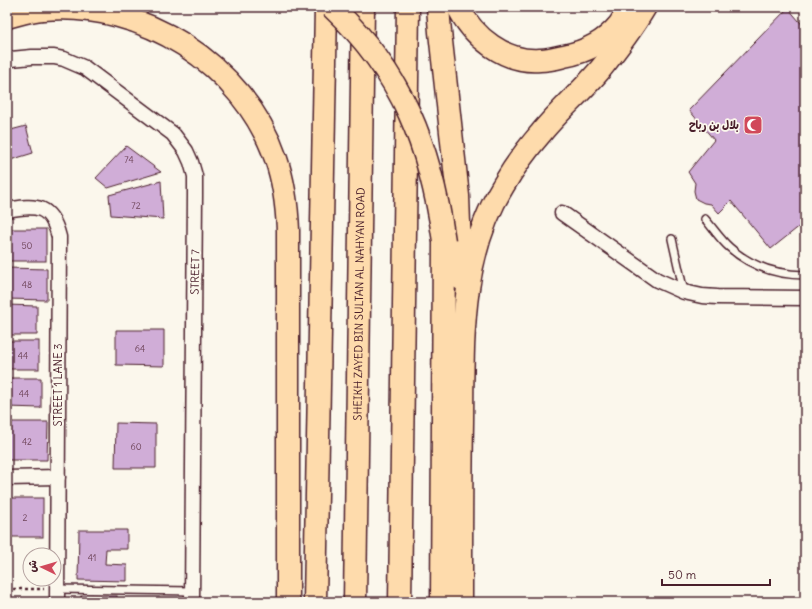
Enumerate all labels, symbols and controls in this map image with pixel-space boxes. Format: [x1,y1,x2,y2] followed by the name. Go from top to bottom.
[742,114,764,136] mosque icon: بلال بن رباح
[689,118,739,132] place label: بلال بن رباح
[124,154,134,165] house number: 74
[350,187,368,421] street label: SHEIKH ZAYED BIN SULTAN AL NAHYAN ROAD
[131,200,141,211] house number: 72
[21,240,33,251] house number: 50
[188,249,202,295] street label: STREET 7
[22,279,32,290] house number: 48
[51,343,65,427] street label: STREET 1 LANE 3
[135,343,145,354] house number: 64
[18,350,28,361] house number: 44
[19,388,29,399] house number: 44
[22,436,32,447] house number: 42
[130,441,142,452] house number: 60
[23,512,28,523] house number: 2
[22,547,62,587] north arrow
[88,552,96,563] house number: 41
[25,559,40,573] text: ش
[662,561,770,587] scale bar
[668,567,697,582] text: 50 m

